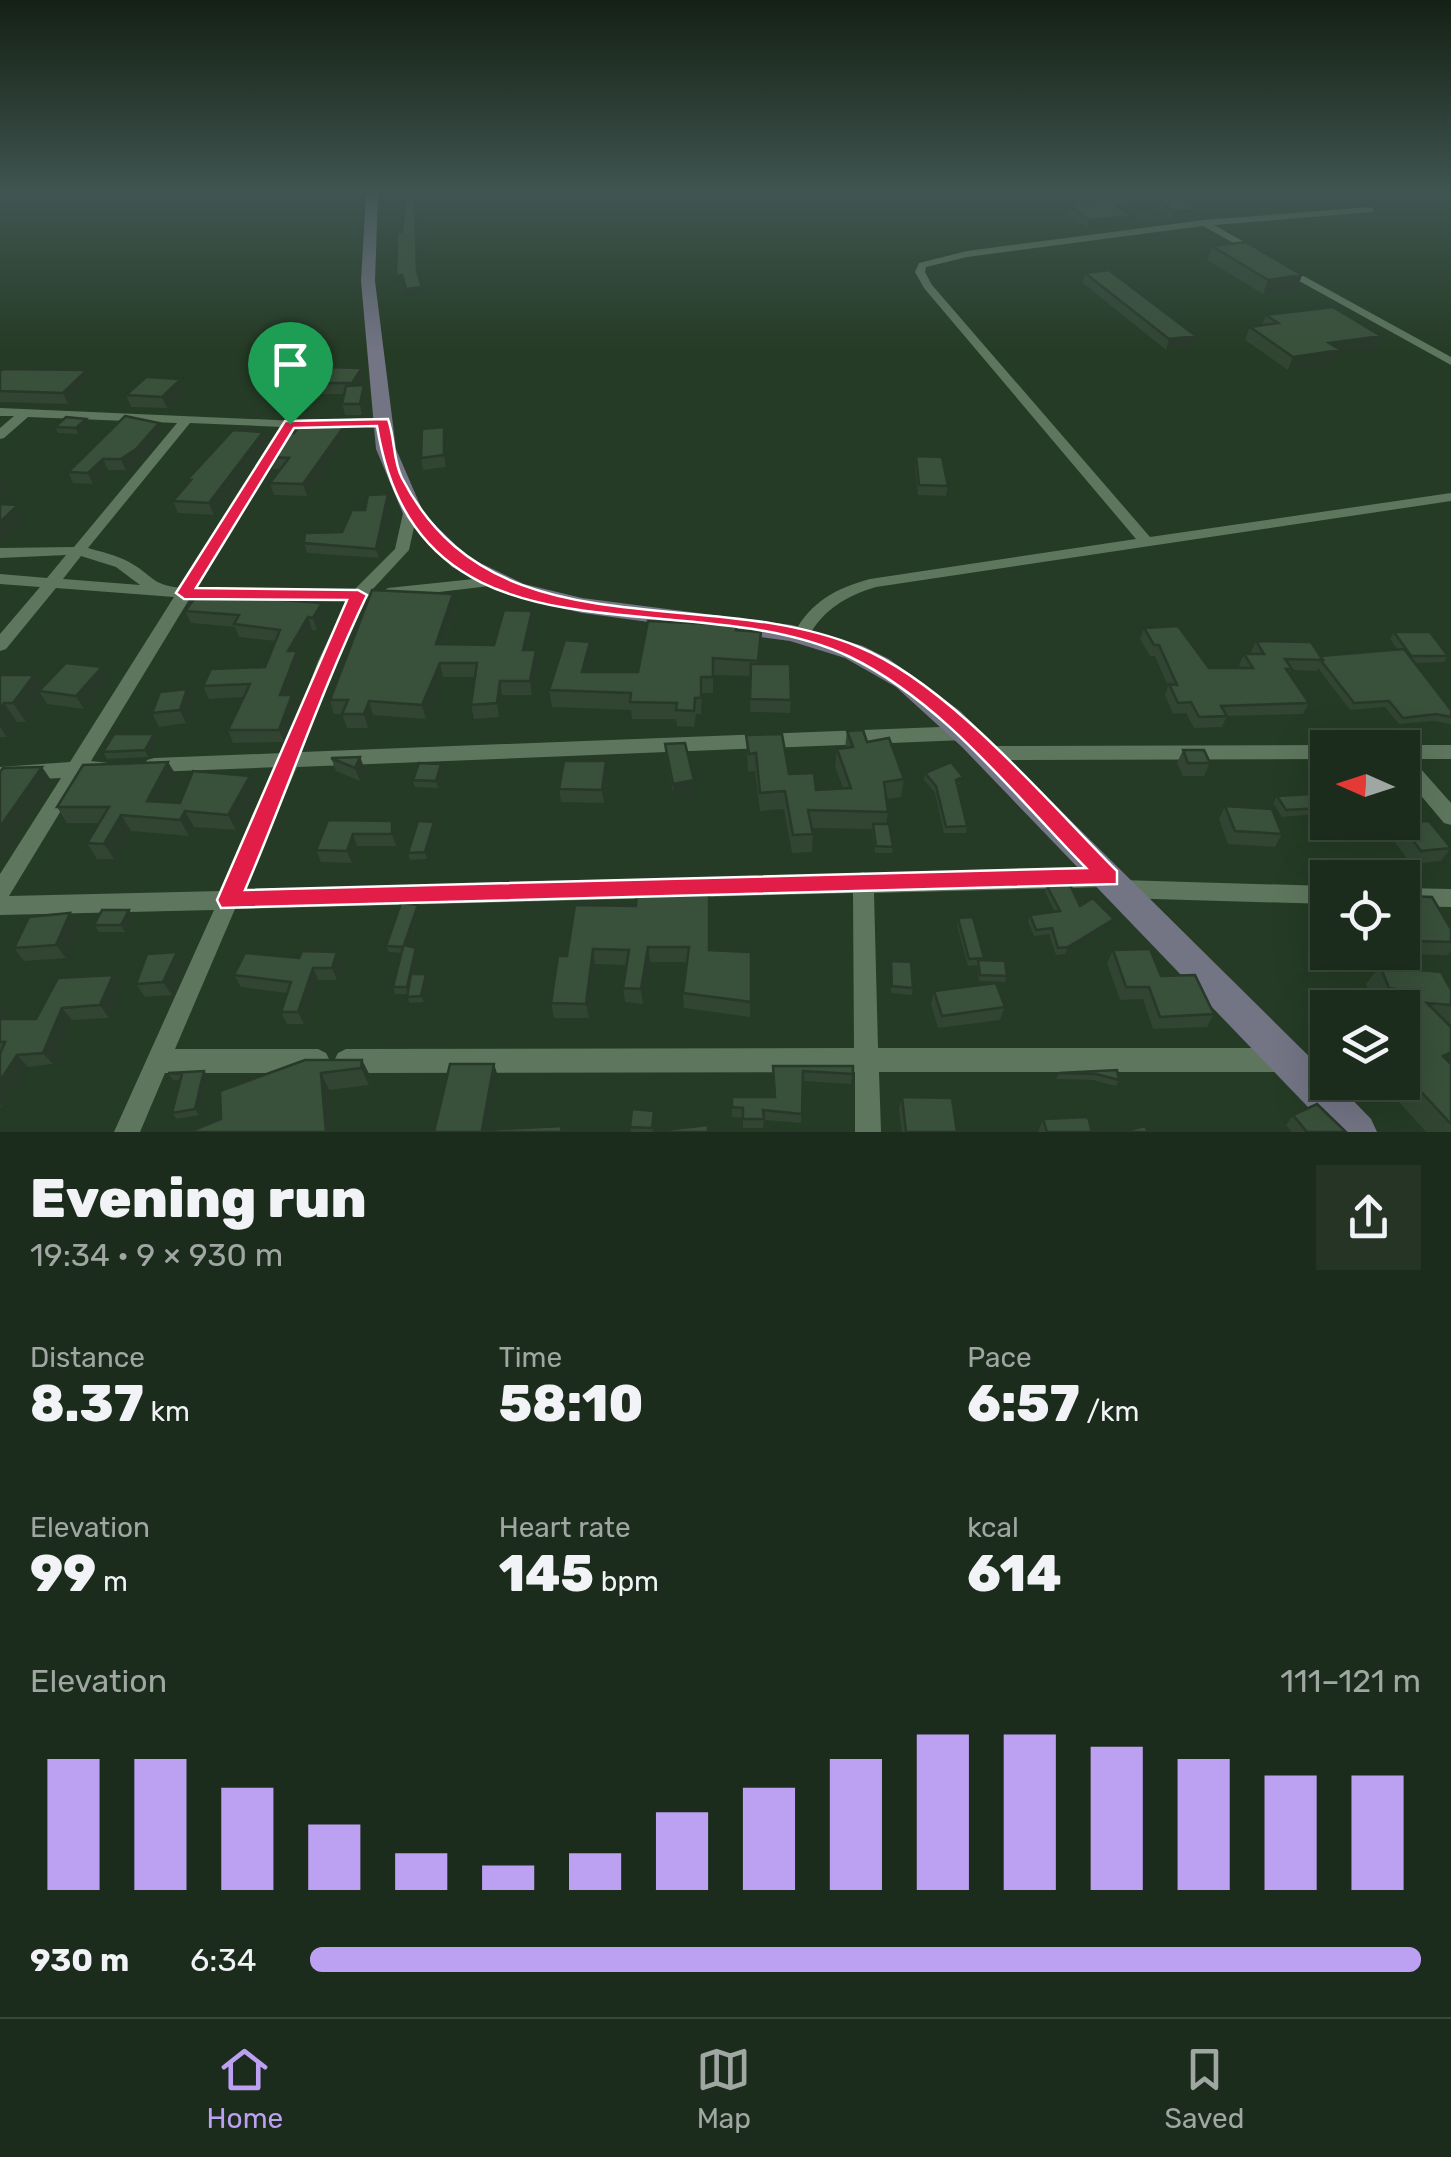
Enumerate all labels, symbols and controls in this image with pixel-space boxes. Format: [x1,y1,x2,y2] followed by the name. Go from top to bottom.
[248,322,333,425] pin
[263,337,318,392] icon: arrive
[1310,730,1420,840] north arrow
[1310,730,1420,1100] map controls
[1310,860,1420,970] button: locate
[1310,990,1420,1100] button: layers
[1316,1165,1421,1270] button: share
[30,1166,367,1231] text: Evening run
[30,1236,283,1274] text: 19:34 · 9 × 930 m
[30,1341,145,1374] text: Distance
[499,1341,562,1374] text: Time
[967,1341,1032,1374] text: Pace
[30,1374,144,1434] text: 8.37
[499,1374,643,1434] text: 58:10
[967,1374,1080,1434] text: 6:57
[144,1395,190,1428] text: km
[1080,1395,1139,1428] text: /km
[30,1511,150,1544] text: Elevation
[499,1511,631,1544] text: Heart rate
[967,1511,1019,1544] text: kcal
[30,1544,96,1604] text: 99
[499,1544,594,1604] text: 145
[967,1544,1062,1604] text: 614
[96,1565,128,1598] text: m
[594,1565,659,1598] text: bpm
[30,1662,167,1700] text: Elevation
[1280,1662,1421,1700] text: 111–121 m
[30,1941,129,1979] text: 930 m
[190,1941,257,1979] text: 6:34
[207,2042,283,2135] tab: Home
[696,2042,751,2135] tab: Map
[1164,2042,1244,2135] tab: Saved

